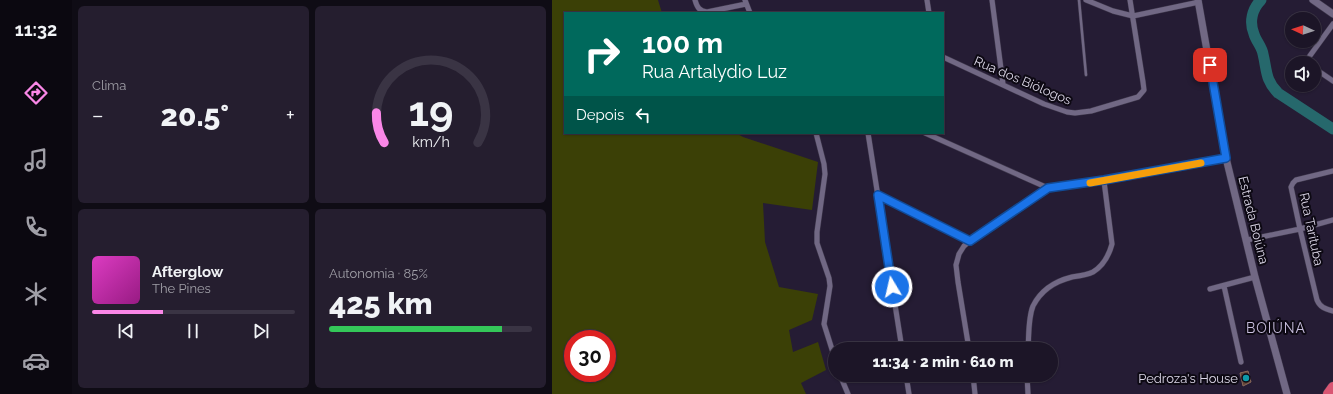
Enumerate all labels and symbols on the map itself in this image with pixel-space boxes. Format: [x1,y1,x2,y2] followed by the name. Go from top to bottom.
[1285,12,1321,48] north arrow
[1193,48,1227,82] pin
[972,53,1074,108] street label: Rua dos Biólogos
[1235,175,1272,266] street label: Estrada Boiúna
[1296,191,1327,267] street label: Rua Tarituba
[871,266,913,308] position arrow
[1246,319,1306,336] district label: BOIÚNA
[564,330,616,382] speed limit sign: 30
[1138,371,1238,386] place label: Pedroza's House
[1241,373,1251,383] marker: Pedroza's House

